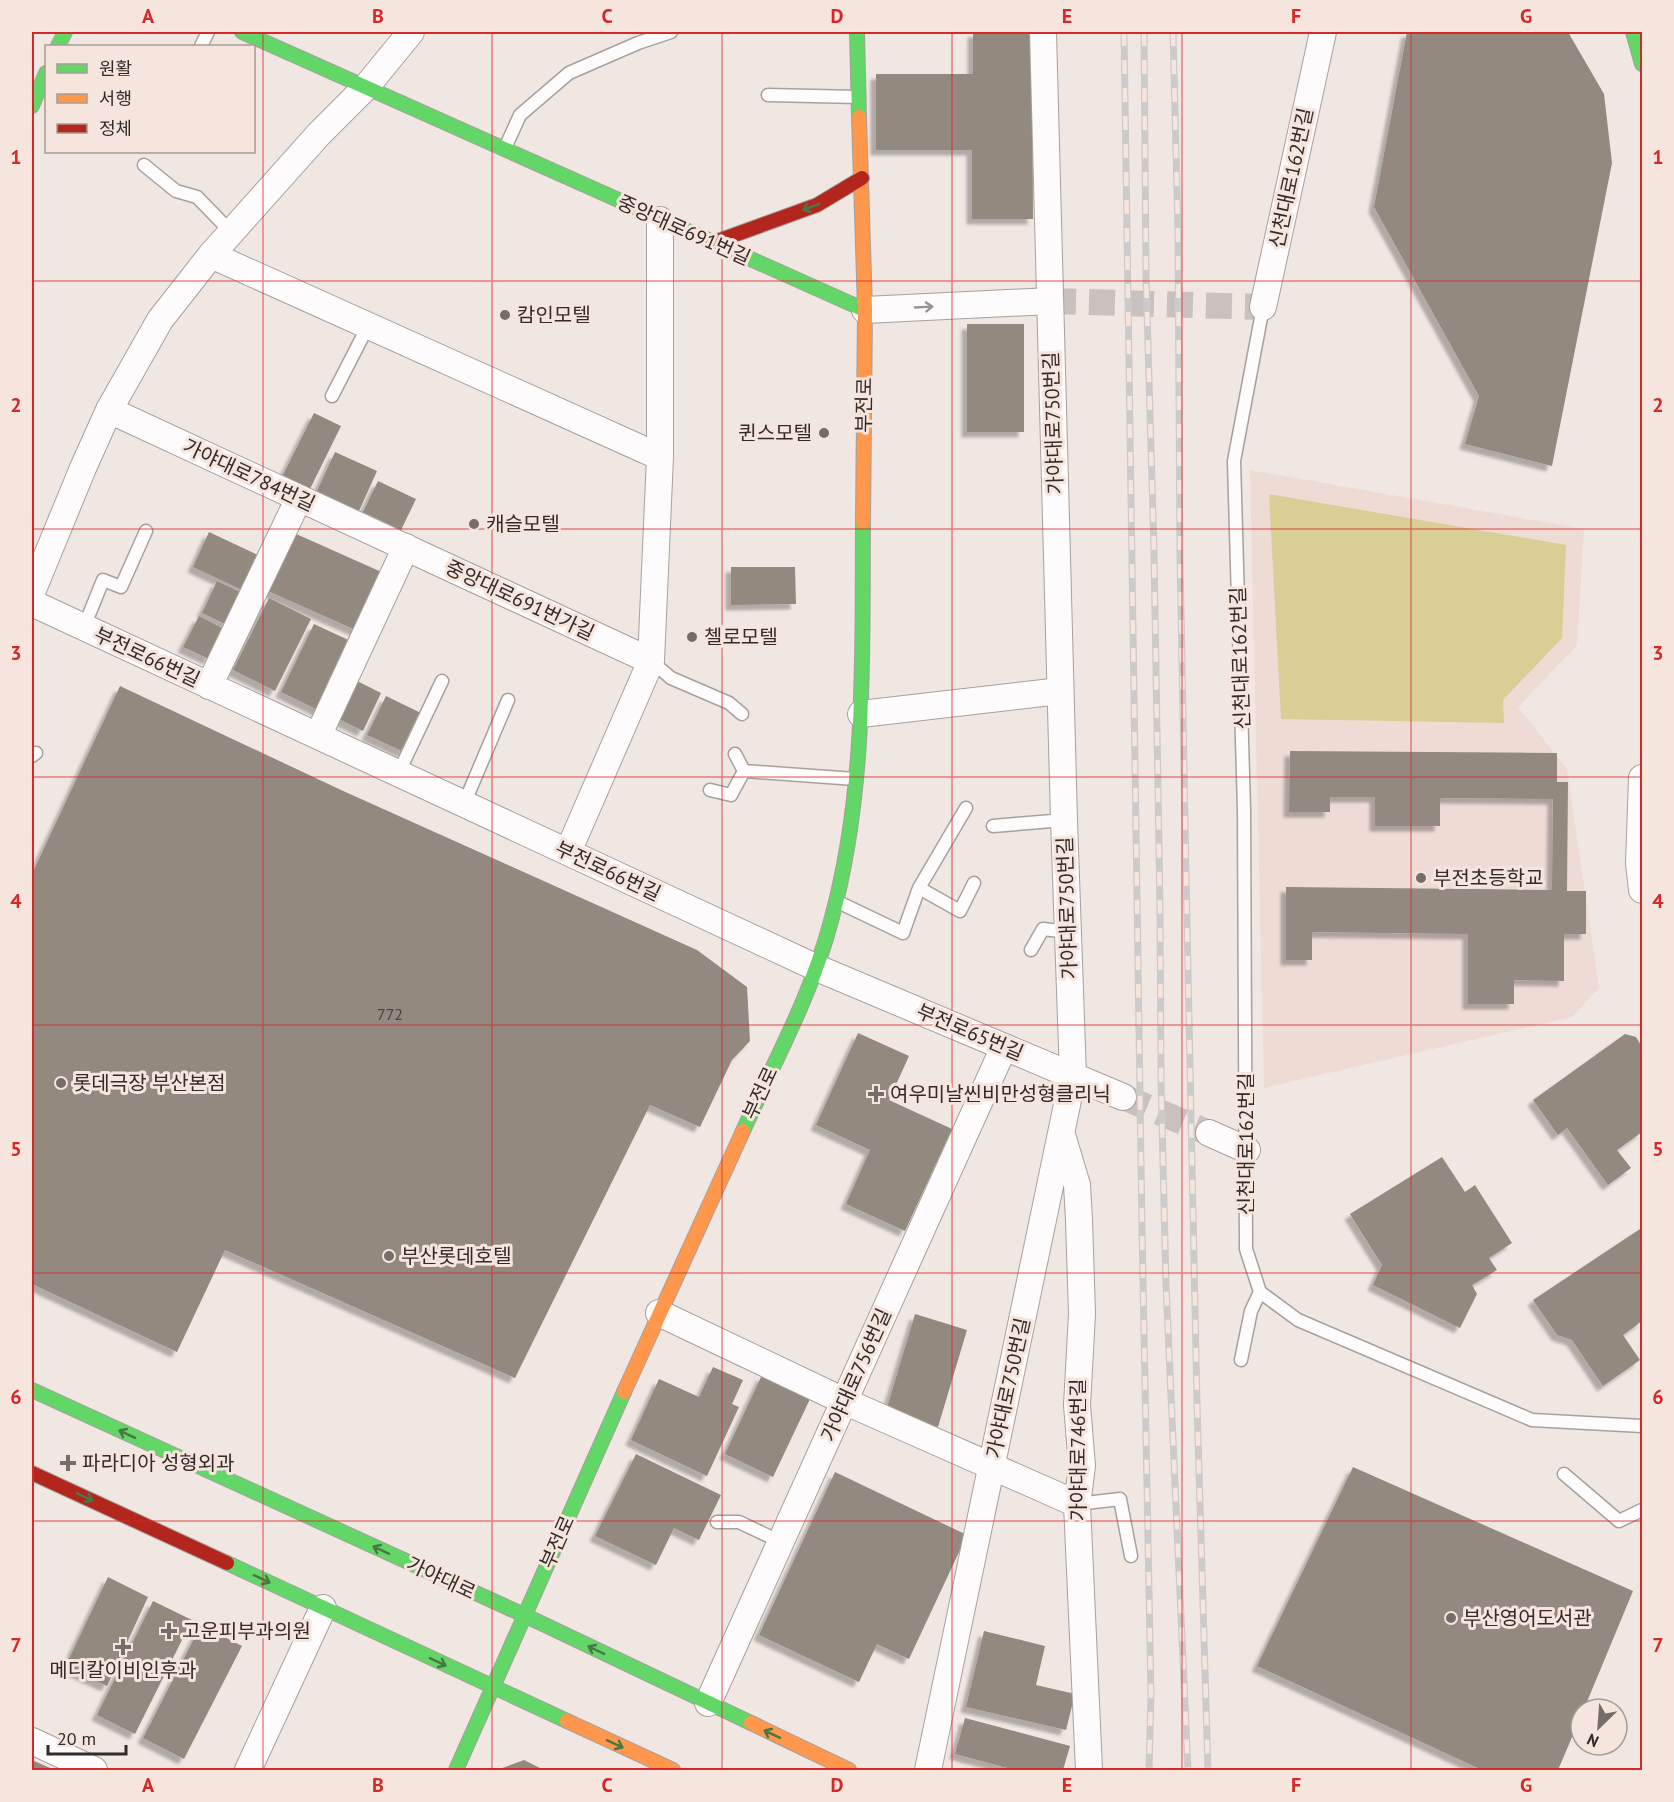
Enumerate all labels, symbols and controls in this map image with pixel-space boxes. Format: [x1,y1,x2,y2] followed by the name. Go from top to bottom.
[142,3,155,29] text: A
[372,3,384,29] text: B
[601,3,613,29] text: C
[831,3,844,29] text: D
[1062,3,1072,29] text: E
[1291,3,1301,29] text: F
[1520,3,1532,29] text: G
[45,45,255,153] legend
[99,57,132,80] text: 원활
[99,87,132,110] text: 서행
[1263,105,1319,251] street label: 신천대로162번길
[99,117,132,140] text: 정체
[10,144,22,170] text: 1
[1652,144,1664,170] text: 1
[613,189,755,271] street label: 중앙대로691번길
[802,202,821,213] one-way arrow
[913,301,933,312] one-way arrow
[517,302,591,328] place label: 캄인모텔
[498,308,512,322] marker: 캄인모텔
[1038,351,1068,495] street label: 가야대로750번길
[851,377,877,433] street label: 부전로
[10,392,22,418] text: 2
[1652,392,1664,418] text: 2
[738,420,812,446] place label: 퀸스모텔
[817,426,831,440] marker: 퀸스모텔
[179,433,319,517] street label: 가야대로784번길
[486,511,560,537] place label: 캐슬모텔
[467,517,481,531] marker: 캐슬모텔
[441,554,599,646] street label: 중앙대로691번가길
[1225,586,1255,730] street label: 신천대로162번길
[90,621,204,693] street label: 부전로66번길
[704,624,778,650] place label: 첼로모텔
[685,630,699,644] marker: 첼로모텔
[10,640,22,666] text: 3
[1652,640,1664,666] text: 3
[551,835,665,907] street label: 부전로66번길
[1052,836,1082,980] street label: 가야대로750번길
[1433,865,1543,891] place label: 부전초등학교
[1414,871,1428,885] marker: 부전초등학교
[10,888,22,914] text: 4
[1652,888,1664,914] text: 4
[913,998,1027,1066] street label: 부전로65번길
[377,1004,403,1024] house number: 772
[737,1062,783,1124] street label: 부전로
[73,1070,226,1096] place label: 롯데극장 부산본점
[1233,1072,1259,1216] street label: 신천대로162번길
[54,1076,68,1090] marker: 롯데극장 부산본점
[890,1081,1111,1107] place label: 여우미날씬비만성형클리닉
[867,1085,885,1103] marker: 여우미날씬비만성형클리닉
[10,1136,22,1162] text: 5
[1652,1136,1664,1162] text: 5
[401,1243,511,1269] place label: 부산롯데호텔
[382,1249,396,1263] marker: 부산롯데호텔
[815,1304,897,1446] street label: 가야대로756번길
[980,1315,1036,1461] street label: 가야대로750번길
[1065,1378,1091,1522] street label: 가야대로746번길
[10,1384,22,1410] text: 6
[1652,1384,1664,1410] text: 6
[119,1428,137,1440] one-way arrow
[82,1450,235,1476] place label: 파라디아 성형외과
[59,1454,77,1472] marker: 파라디아 성형외과
[75,1492,93,1504] one-way arrow
[534,1511,580,1573] street label: 부전로
[372,1544,390,1555] one-way arrow
[402,1551,480,1605] street label: 가야대로
[252,1573,270,1585] one-way arrow
[1463,1605,1592,1631] place label: 부산영어도서관
[1444,1611,1458,1625] marker: 부산영어도서관
[182,1618,311,1644] place label: 고운피부과의원
[160,1622,178,1640] marker: 고운피부과의원
[10,1632,22,1658] text: 7
[1652,1632,1664,1658] text: 7
[114,1638,132,1656] marker: 메디칼이비인후과
[587,1643,605,1655] one-way arrow
[429,1656,447,1668] one-way arrow
[49,1657,197,1683] place label: 메디칼이비인후과
[1569,1697,1629,1757] north arrow
[48,1718,126,1756] scale bar
[57,1727,96,1750] text: 20 m
[763,1727,781,1739] one-way arrow
[1584,1729,1602,1752] text: N
[606,1739,624,1750] one-way arrow
[142,1772,155,1798] text: A
[372,1772,384,1798] text: B
[601,1772,613,1798] text: C
[831,1772,844,1798] text: D
[1062,1772,1072,1798] text: E
[1291,1772,1301,1798] text: F
[1520,1772,1532,1798] text: G

